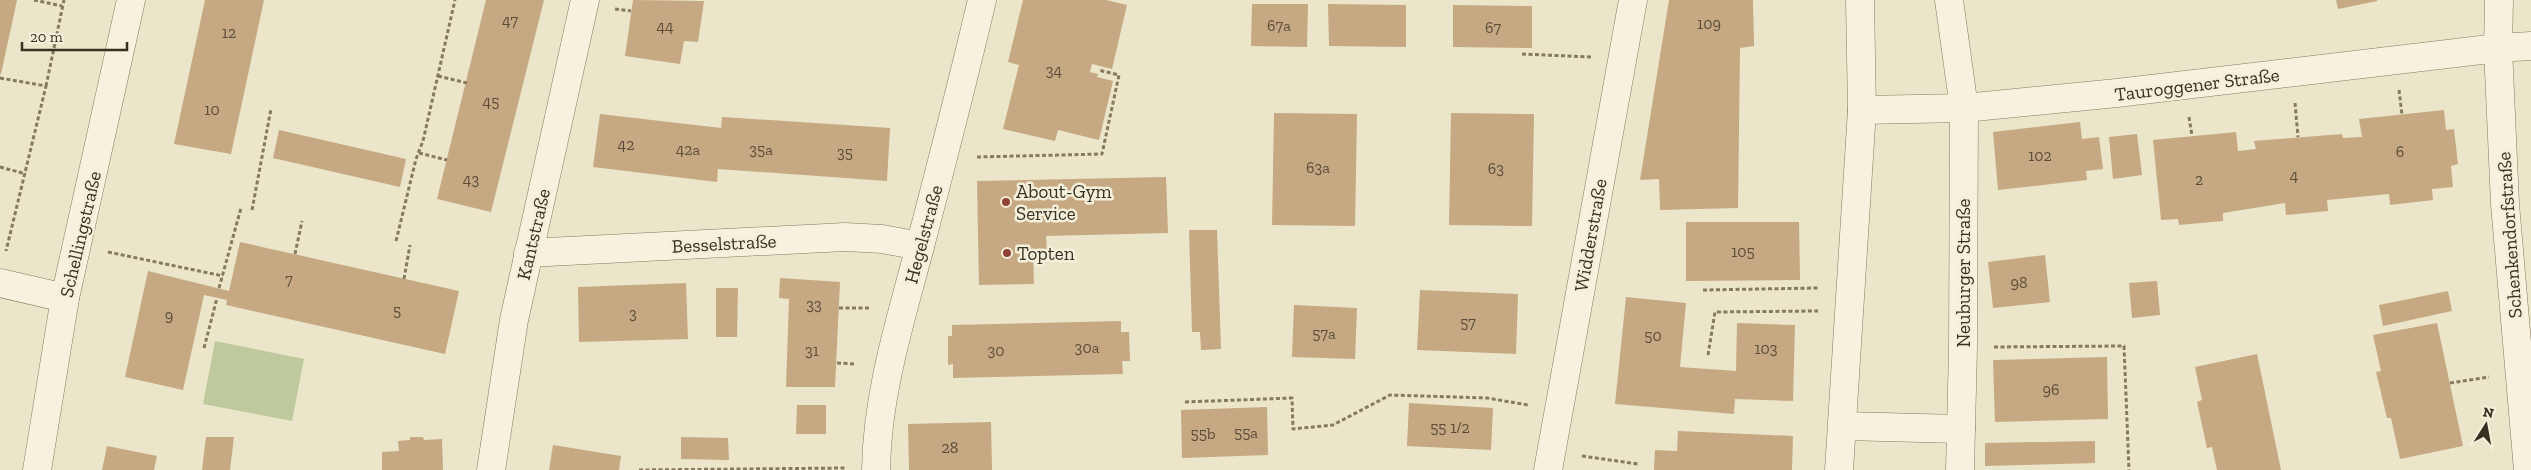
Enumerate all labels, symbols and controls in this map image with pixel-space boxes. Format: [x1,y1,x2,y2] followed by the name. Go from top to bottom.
[502,11,518,30] house number: 47
[1697,14,1721,33] house number: 109
[1267,16,1291,35] house number: 67a
[656,17,674,36] house number: 44
[1485,18,1501,37] house number: 67
[22,20,128,52] scale bar
[222,23,236,42] house number: 12
[30,28,63,46] text: 20 m
[1046,61,1063,80] house number: 34
[2113,63,2281,106] street label: Tauroggener Straße
[483,92,499,111] house number: 45
[204,100,220,119] house number: 10
[618,135,634,154] house number: 42
[676,140,701,159] house number: 42a
[749,140,773,159] house number: 35a
[2396,142,2404,161] house number: 6
[837,143,853,162] house number: 35
[2028,146,2052,165] house number: 102
[2492,151,2527,319] street label: Schenkendorfstraße
[1306,158,1330,177] house number: 63a
[1488,159,1504,178] house number: 63
[2290,166,2299,185] house number: 4
[55,169,106,300] street label: Schellingstraße
[463,170,479,189] house number: 43
[2195,170,2203,189] house number: 2
[1569,177,1612,293] street label: Widderstraße
[1016,180,1112,225] place label: About-Gym Service
[899,182,948,286] street label: Hegelstraße
[512,186,555,282] street label: Kantstraße
[1000,196,1012,208] marker: About-Gym Service
[1952,198,1975,347] street label: Neuburger Straße
[671,229,777,258] street label: Besselstraße
[1017,242,1075,265] place label: Topten
[1731,242,1755,261] house number: 105
[1001,247,1013,259] marker: Topten
[285,270,293,289] house number: 7
[2010,273,2028,292] house number: 98
[806,295,822,314] house number: 33
[393,301,401,320] house number: 5
[629,304,637,323] house number: 3
[165,306,173,325] house number: 9
[1460,313,1476,332] house number: 57
[1312,324,1336,343] house number: 57a
[1644,326,1662,345] house number: 50
[1075,338,1100,357] house number: 30a
[1754,339,1778,358] house number: 103
[805,341,819,360] house number: 31
[987,341,1005,360] house number: 30
[2043,380,2060,399] house number: 96
[2461,400,2511,450] north arrow
[2482,403,2496,422] text: N
[1430,418,1470,437] house number: 55 1/2
[1234,423,1258,442] house number: 55a
[1191,424,1215,443] house number: 55b
[942,438,958,457] house number: 28

